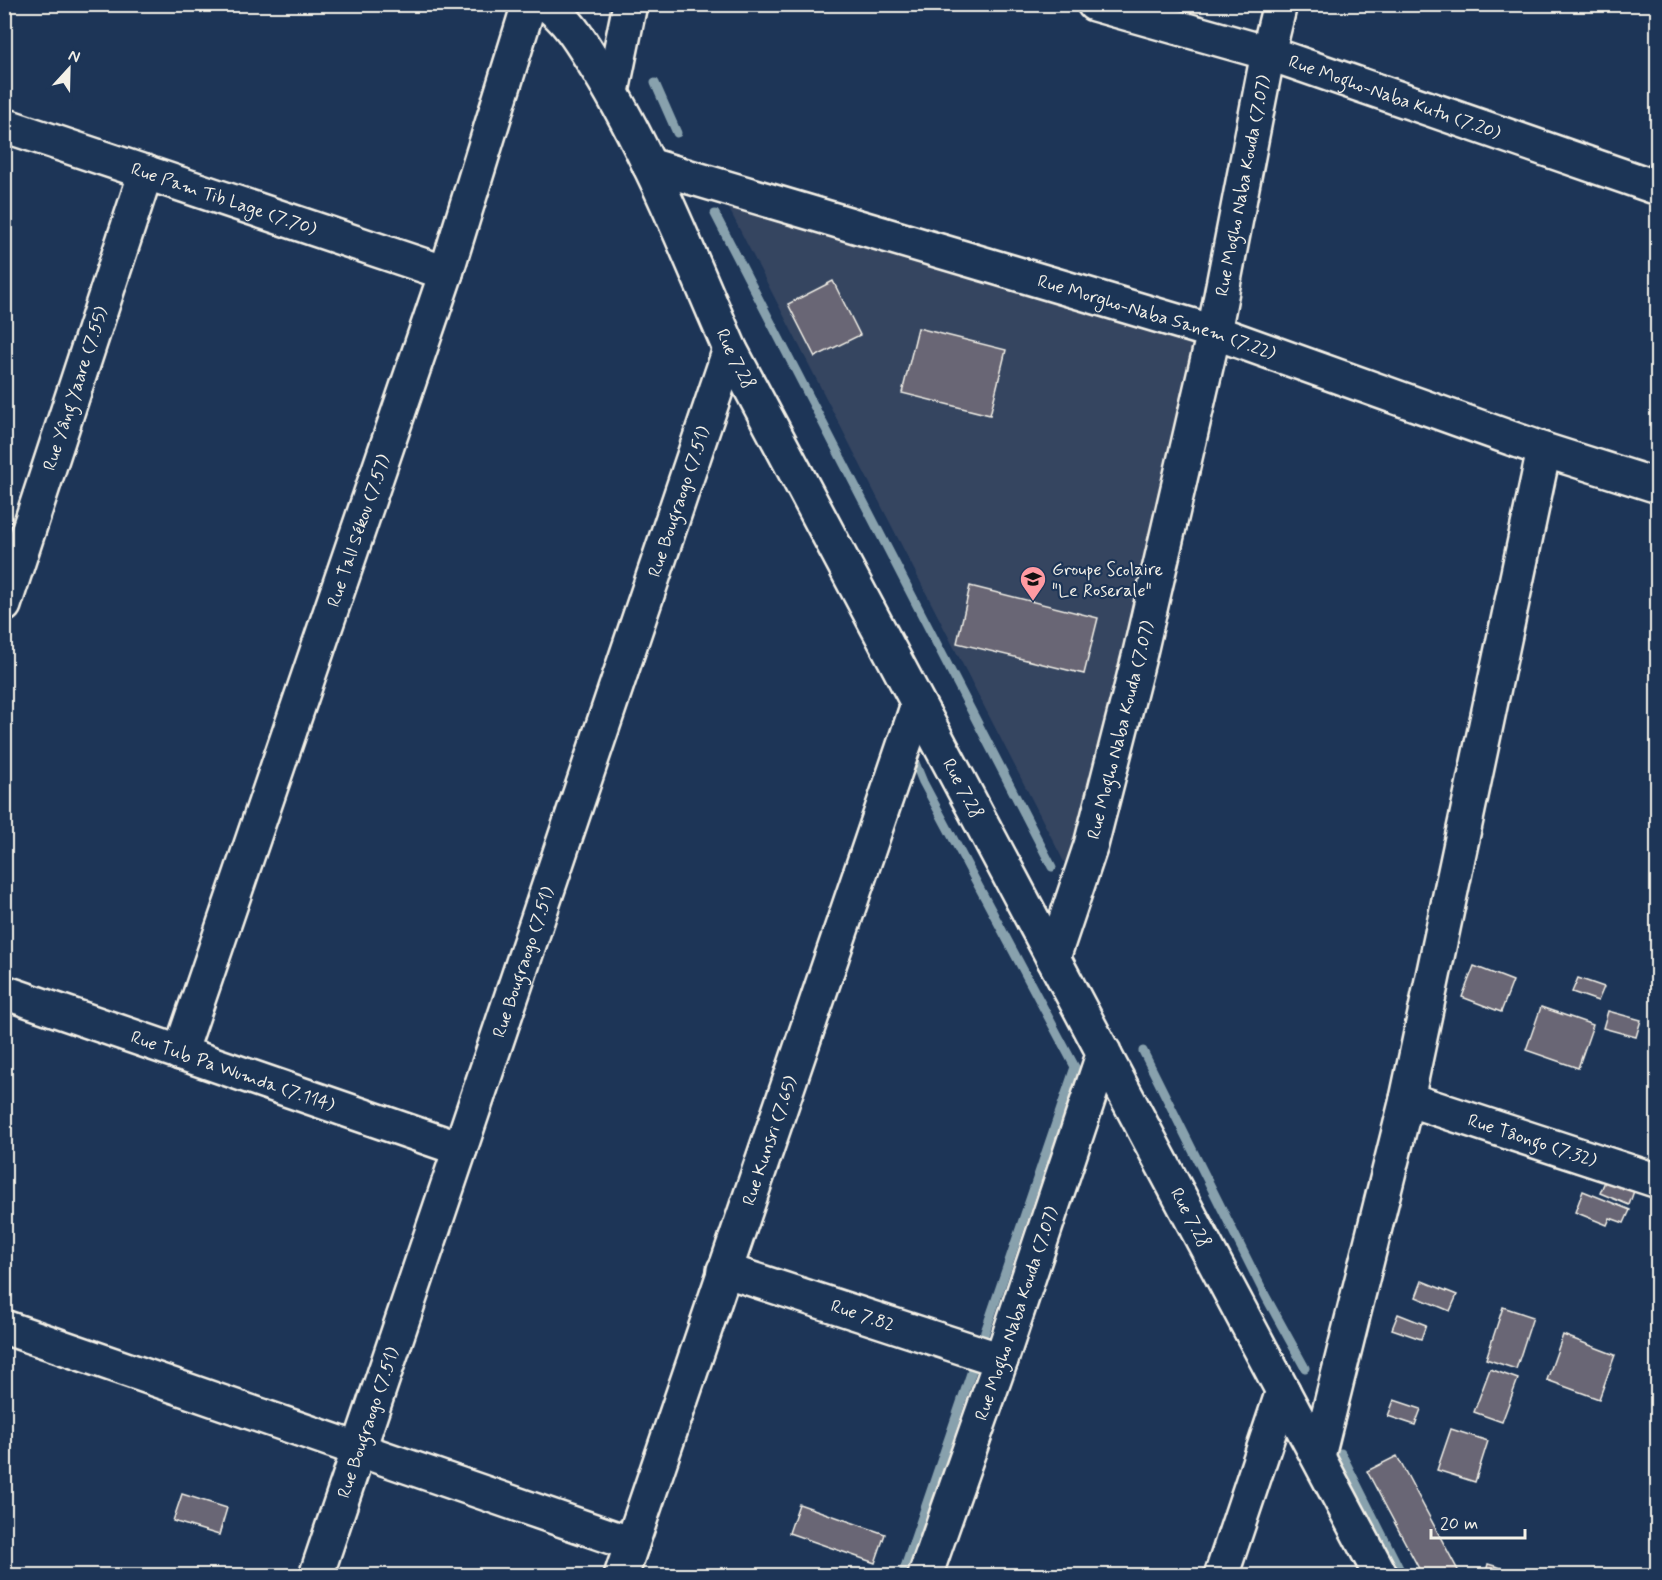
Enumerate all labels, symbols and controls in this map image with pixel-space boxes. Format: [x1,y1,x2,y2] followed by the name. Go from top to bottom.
[39,39,99,99] north arrow
[65,45,83,68] text: N
[1285,50,1504,146] street label: Rue Mogho-Naba Kutu (7.20)
[1210,73,1277,298] street label: Rue Mogho Naba Kouda (7.07)
[128,157,320,242] street label: Rue Pam Tib Lage (7.70)
[1035,270,1279,366] street label: Rue Morgho-Naba Sanem (7.22)
[38,303,114,474] street label: Rue Yâng Yaare (7.55)
[710,325,760,394] street label: Rue 7.28
[643,423,716,581] street label: Rue Bougraogo (7.51)
[322,451,396,610] street label: Rue Tall Sékou (7.57)
[1052,558,1163,603] place label: Groupe Scolaire "Le Roserale"
[1018,564,1048,602] school or university icon: Groupe Scolaire "Le Roserale"
[1082,618,1160,842] street label: Rue Mogho Naba Kouda (7.07)
[936,754,988,823] street label: Rue 7.28
[487,883,561,1041] street label: Rue Bougraogo (7.51)
[127,1026,338,1118] street label: Rue Tub Pa Wumda (7.114)
[737,1072,804,1209] street label: Rue Kunsri (7.65)
[1465,1109,1600,1173] street label: Rue Tâongo (7.32)
[1164,1184,1216,1252] street label: Rue 7.28
[970,1203,1065,1424] street label: Rue Mogho Naba Kouda (7.07)
[827,1294,898,1338] street label: Rue 7.82
[332,1344,406,1501] street label: Rue Bougraogo (7.51)
[1431,1502,1526,1540] scale bar
[1440,1512,1478,1536] text: 20 m

